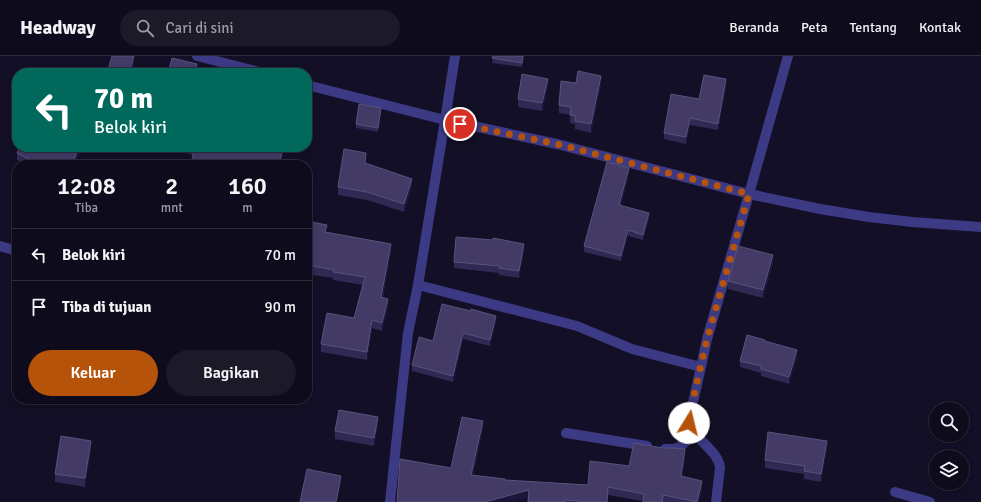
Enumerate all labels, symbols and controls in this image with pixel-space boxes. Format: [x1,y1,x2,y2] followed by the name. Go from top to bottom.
[120,10,400,46] search box
[20,16,96,40] text: Headway
[134,17,156,39] icon: search
[166,19,233,37] text: Cari di sini
[729,19,779,36] text: Beranda
[801,19,828,36] text: Peta
[850,19,897,36] text: Tentang
[919,19,961,36] text: Kontak
[94,82,153,116] text: 70 m
[28,84,80,136] icon: left
[443,107,477,141] pin
[449,113,471,135] icon: arrive
[94,116,167,138] text: Belok kiri
[57,171,116,201] text: 12:08
[165,171,178,201] text: 2
[228,171,267,201] text: 160
[75,200,98,216] text: Tiba
[161,200,183,216] text: mnt
[242,200,253,216] text: m
[28,244,50,266] icon: left
[62,246,125,264] text: Belok kiri
[265,246,296,264] text: 70 m
[28,296,50,318] icon: arrive
[62,298,152,316] text: Tiba di tujuan
[265,298,296,316] text: 90 m
[28,350,158,396] button: Keluar
[166,350,296,396] button: Bagikan
[668,402,710,444] position arrow
[929,402,969,490] map controls
[929,402,969,442] button: search
[929,450,969,490] button: layers

